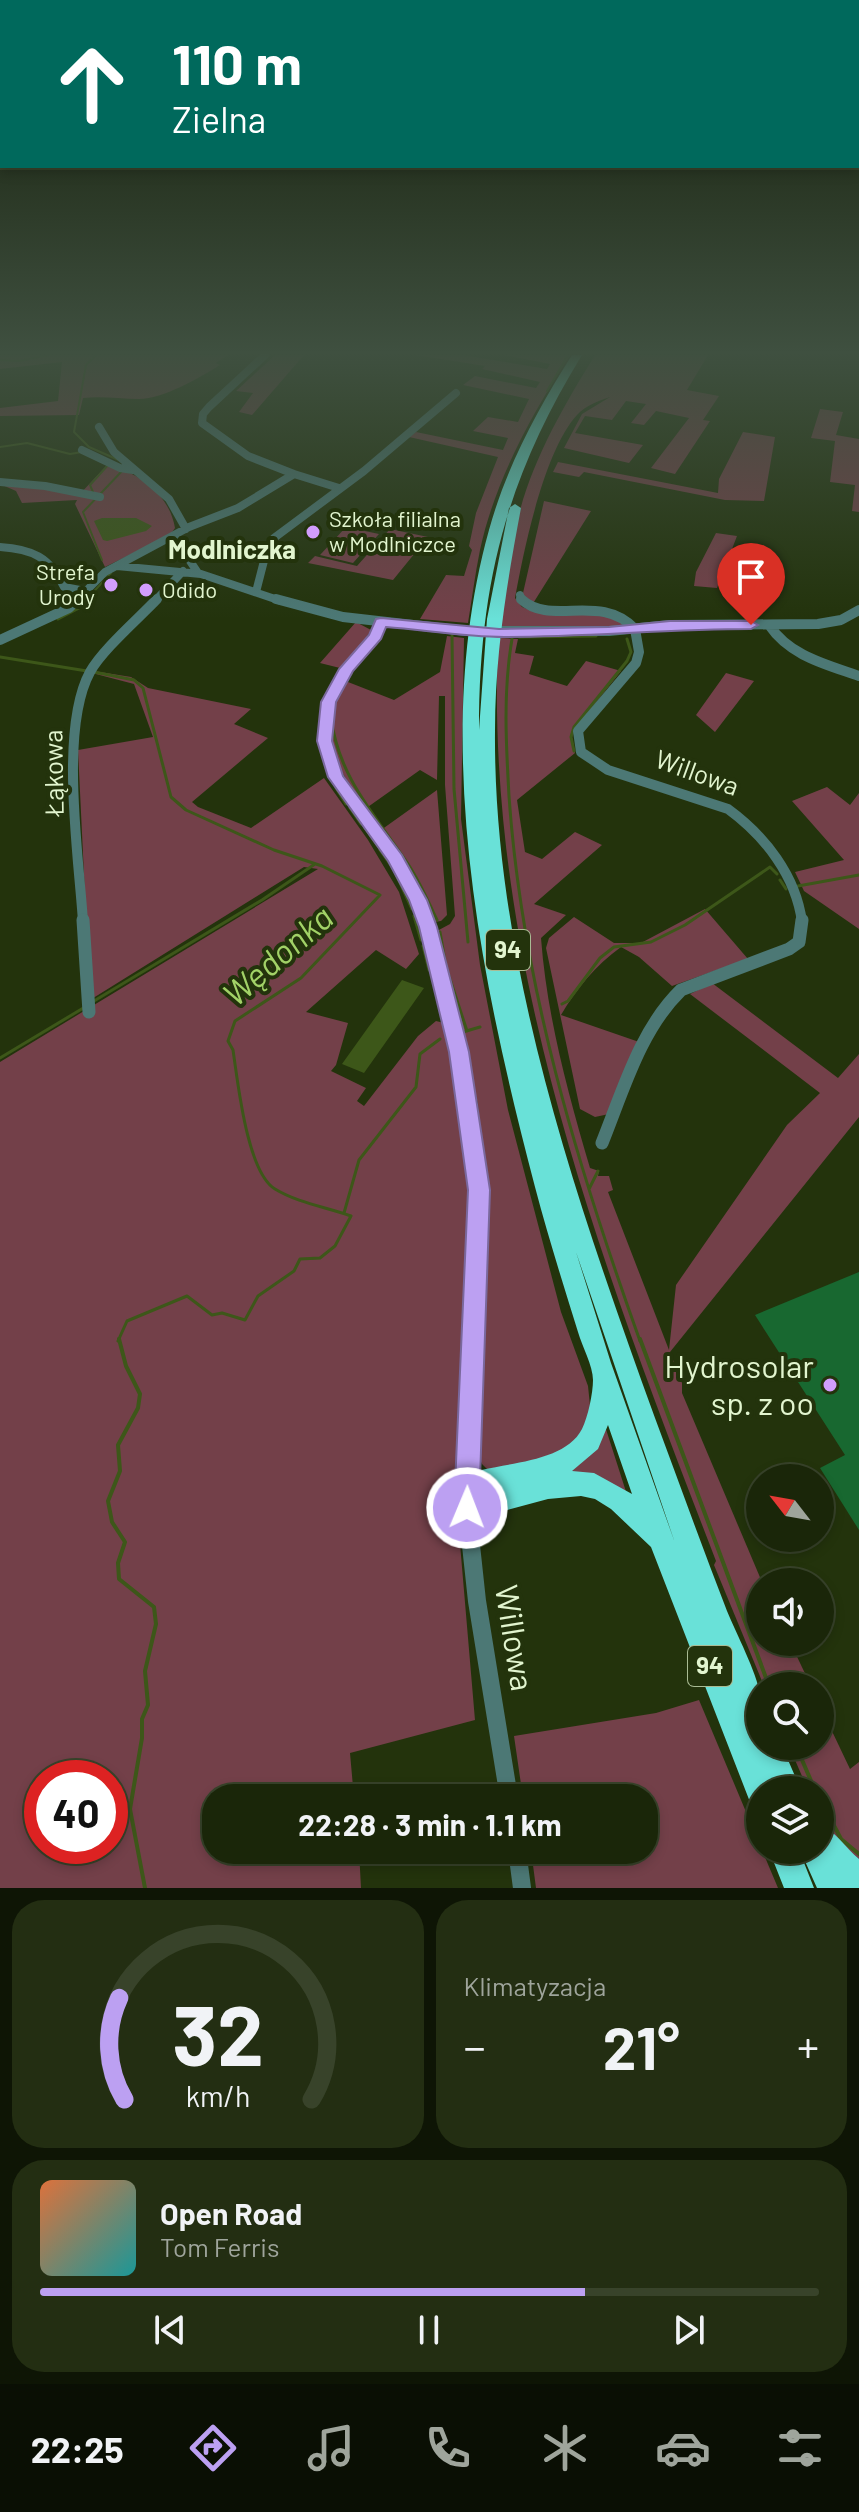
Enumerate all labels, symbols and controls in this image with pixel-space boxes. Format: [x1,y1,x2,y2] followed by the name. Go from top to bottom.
[172,29,302,96] text: 110 m
[40,32,144,136] icon: ahead
[172,97,266,140] text: Zielna
[329,505,461,556] place label: Szkoła filialna w Modlniczce
[304,523,322,541] marker: Szkoła filialna w Modlniczce
[168,533,296,564] district label: Modlniczka
[717,543,785,625] pin
[729,555,773,599] icon: arrive
[36,558,95,609] place label: Strefa Urody
[102,576,120,594] marker: Strefa Urody
[162,576,217,602] place label: Odido
[137,581,155,599] marker: Odido
[36,729,69,818] street label: Łąkowa
[651,742,744,801] street label: Willowa
[214,896,341,1014] water label: Wędonka
[486,930,530,970] road number: 94
[664,1346,814,1421] place label: Hydrosolar sp. z oo
[821,1376,839,1394] marker: Hydrosolar sp. z oo
[746,1464,834,1552] north arrow
[746,1464,834,1864] map controls
[425,1466,509,1550] position arrow
[746,1568,834,1656] button: sound
[489,1582,543,1693] street label: Willowa
[688,1646,732,1686] road number: 94
[746,1672,834,1760] button: search
[24,1760,128,1864] speed limit sign: 40
[746,1776,834,1864] button: layers
[298,1806,562,1842] text: 22:28 · 3 min · 1.1 km
[464,1970,606,2001] text: Klimatyzacja
[172,1983,264,2083] text: 32
[603,2010,680,2082] text: 21°
[464,2019,486,2072] text: −
[797,2019,819,2072] text: +
[185,2078,250,2113] text: km/h
[160,2195,302,2231] text: Open Road
[160,2231,280,2262] text: Tom Ferris
[148,2308,192,2352] icon: previous
[407,2308,451,2352] icon: pause
[667,2308,711,2352] icon: next
[185,2420,241,2476] icon: directions
[303,2420,359,2476] icon: music
[420,2420,476,2476] icon: phone
[537,2420,593,2476] icon: climate
[655,2420,711,2476] icon: car
[772,2420,828,2476] icon: filters
[31,2427,124,2470] text: 22:25

